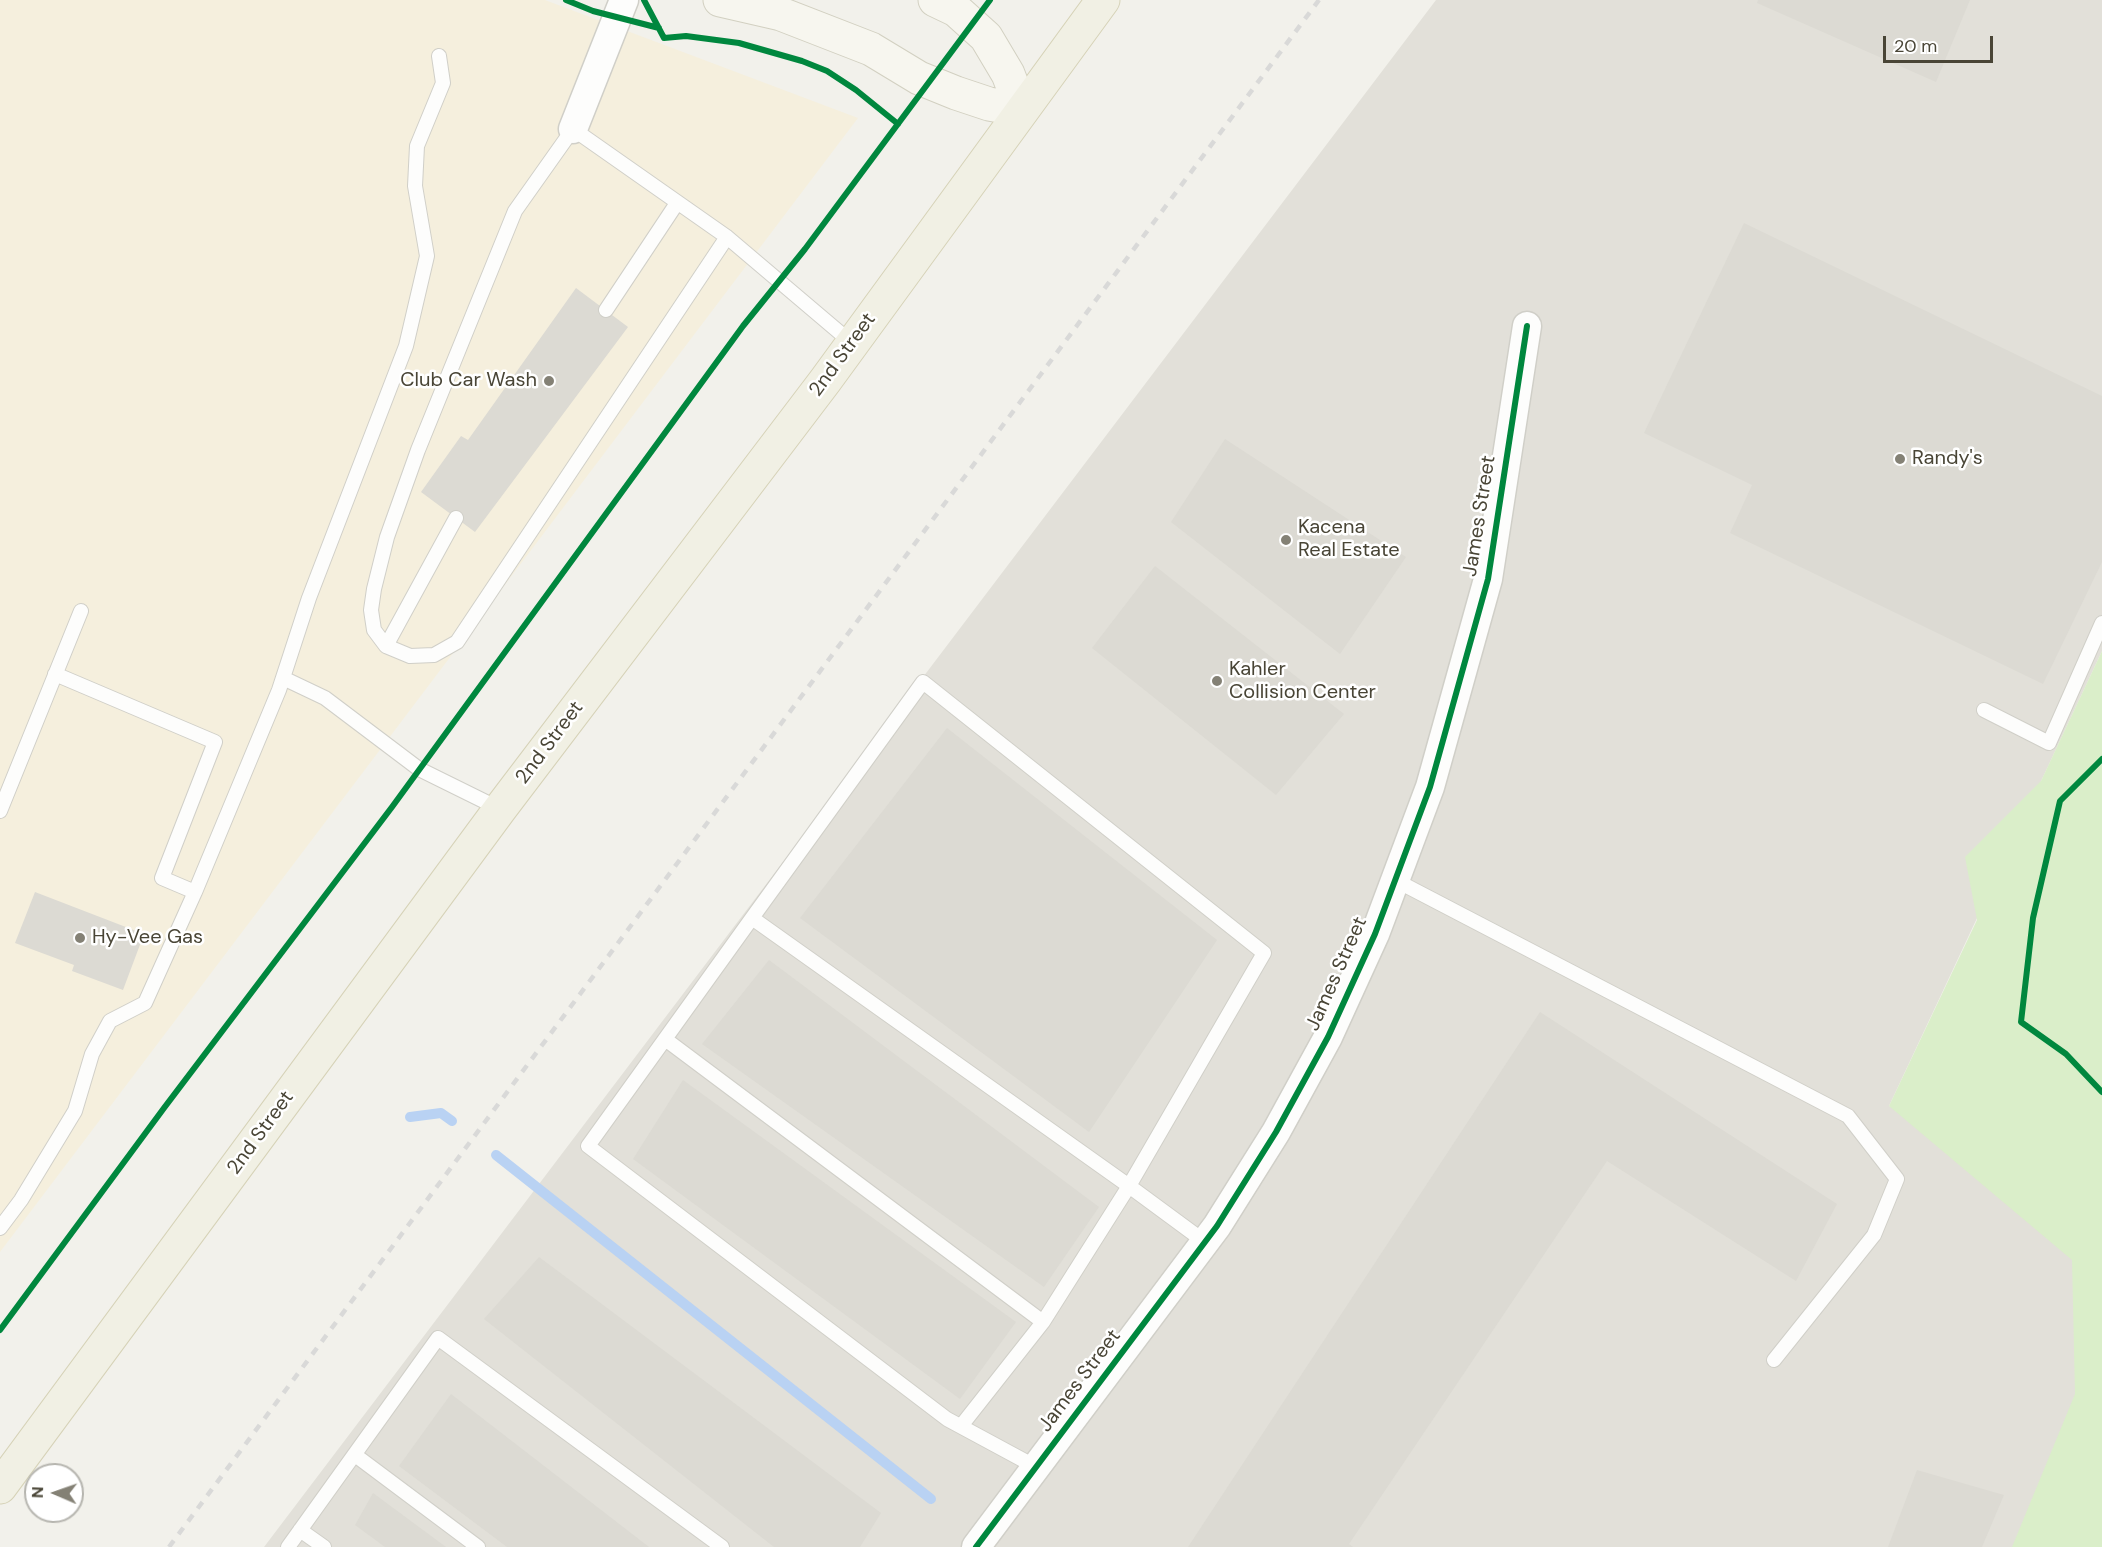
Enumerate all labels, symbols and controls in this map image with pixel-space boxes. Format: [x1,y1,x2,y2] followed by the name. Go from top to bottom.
[1886,24,1996,62] scale bar
[1894,34,1937,58] text: 20 m
[805,308,881,402] street label: 2nd Street
[400,369,537,393] place label: Club Car Wash
[542,374,556,388] marker: Club Car Wash
[1912,447,1983,471] place label: Randy's
[1893,452,1907,466] marker: Randy's
[1459,454,1501,578] street label: James Street
[1298,516,1400,563] place label: Kacena Real Estate
[1279,533,1293,547] marker: Kacena Real Estate
[1229,658,1376,705] place label: Kahler Collision Center
[1210,674,1224,688] marker: Kahler Collision Center
[511,697,589,789] street label: 2nd Street
[1301,913,1373,1035] street label: James Street
[92,926,203,950] place label: Hy-Vee Gas
[73,931,87,945] marker: Hy-Vee Gas
[223,1086,299,1180] street label: 2nd Street
[1034,1325,1126,1437] street label: James Street
[24,1463,84,1523] north arrow
[27,1486,48,1499] text: N

